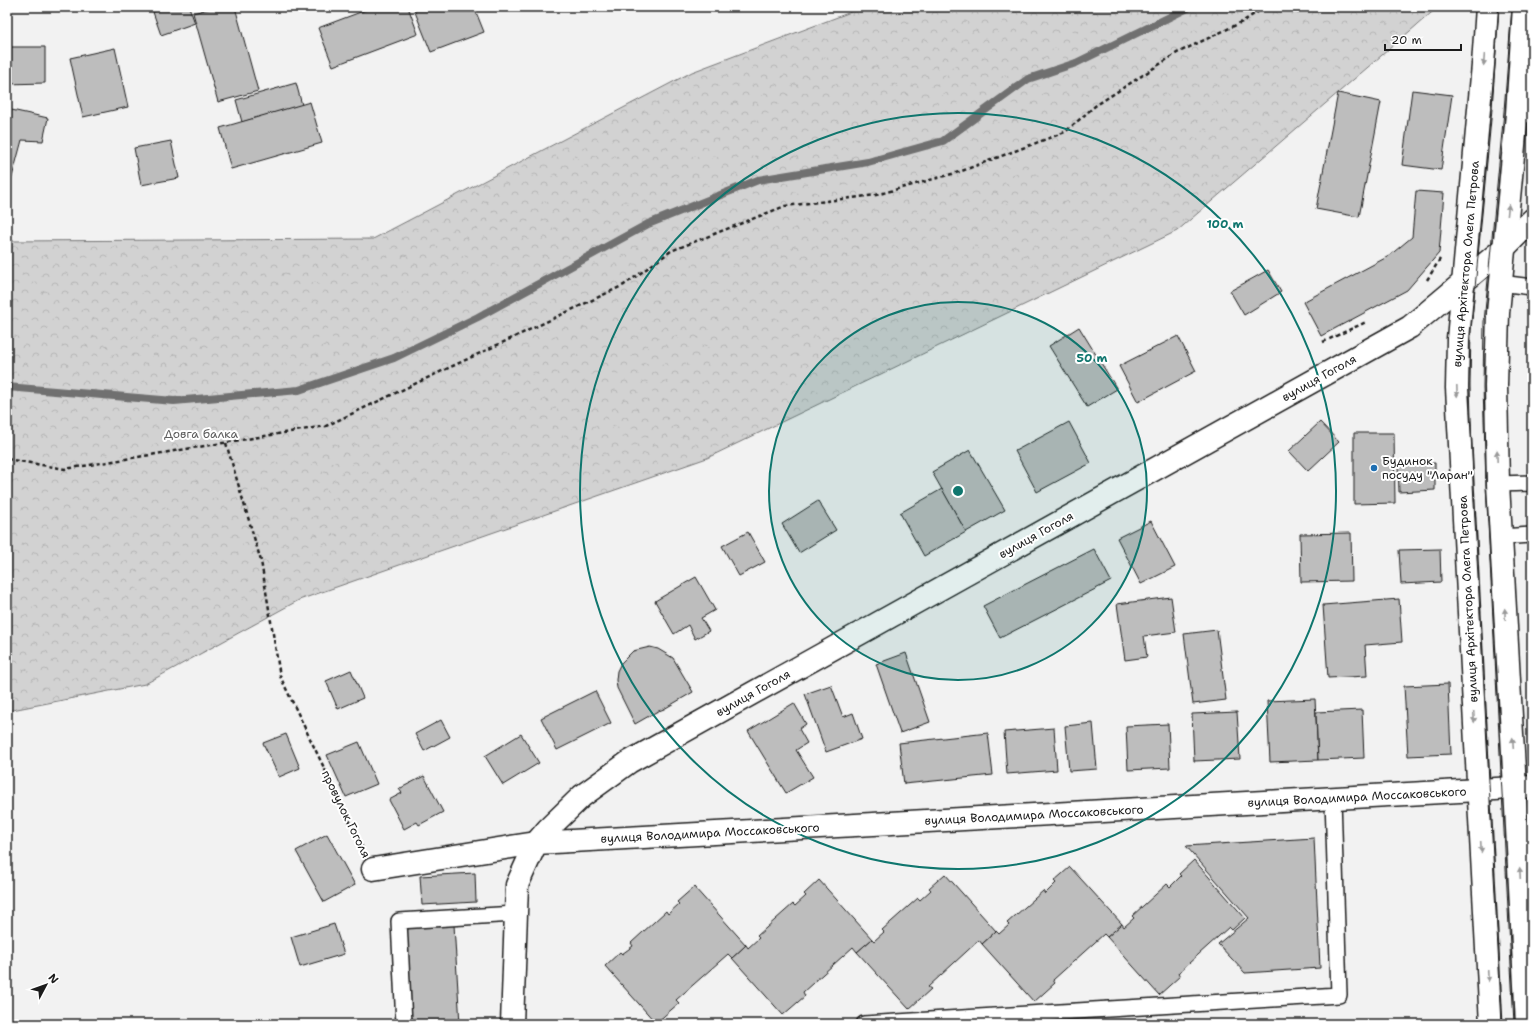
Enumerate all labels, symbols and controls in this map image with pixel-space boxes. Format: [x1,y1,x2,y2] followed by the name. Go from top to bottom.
[1385,26,1461,52] scale bar
[1391,32,1422,48] text: 20 m
[1480,54,1487,66] one-way arrow
[1449,160,1483,368] street label: вулиця Архітектора Олега Петрова
[1504,204,1511,216] one-way arrow
[1207,216,1244,232] text: 100 m
[1077,350,1108,366] text: 50 m
[1279,351,1359,405] street label: вулиця Гоголя
[1454,385,1461,397] one-way arrow
[164,426,239,442] park label: Довга балка
[1494,449,1500,462] one-way arrow
[1382,453,1473,483] place label: Будинок посуду "Ларан"
[1369,463,1379,473] marker: Будинок посуду "Ларан"
[951,484,965,498] centre of rings
[1455,495,1481,703] street label: вулиця Архітектора Олега Петрова
[996,508,1076,562] street label: вулиця Гоголя
[1502,608,1509,620] one-way arrow
[713,666,793,720] street label: вулиця Гоголя
[1471,711,1477,724] one-way arrow
[1509,737,1516,749] one-way arrow
[318,767,374,861] street label: провулок Гоголя
[1247,783,1467,811] street label: вулиця Володимира Моссаковського
[924,801,1144,829] street label: вулиця Володимира Моссаковського
[600,819,820,847] street label: вулиця Володимира Моссаковського
[1477,841,1484,853] one-way arrow
[1516,867,1523,879] one-way arrow
[26,965,66,1005] north arrow
[1485,970,1491,983] one-way arrow
[45,971,62,987] text: N

